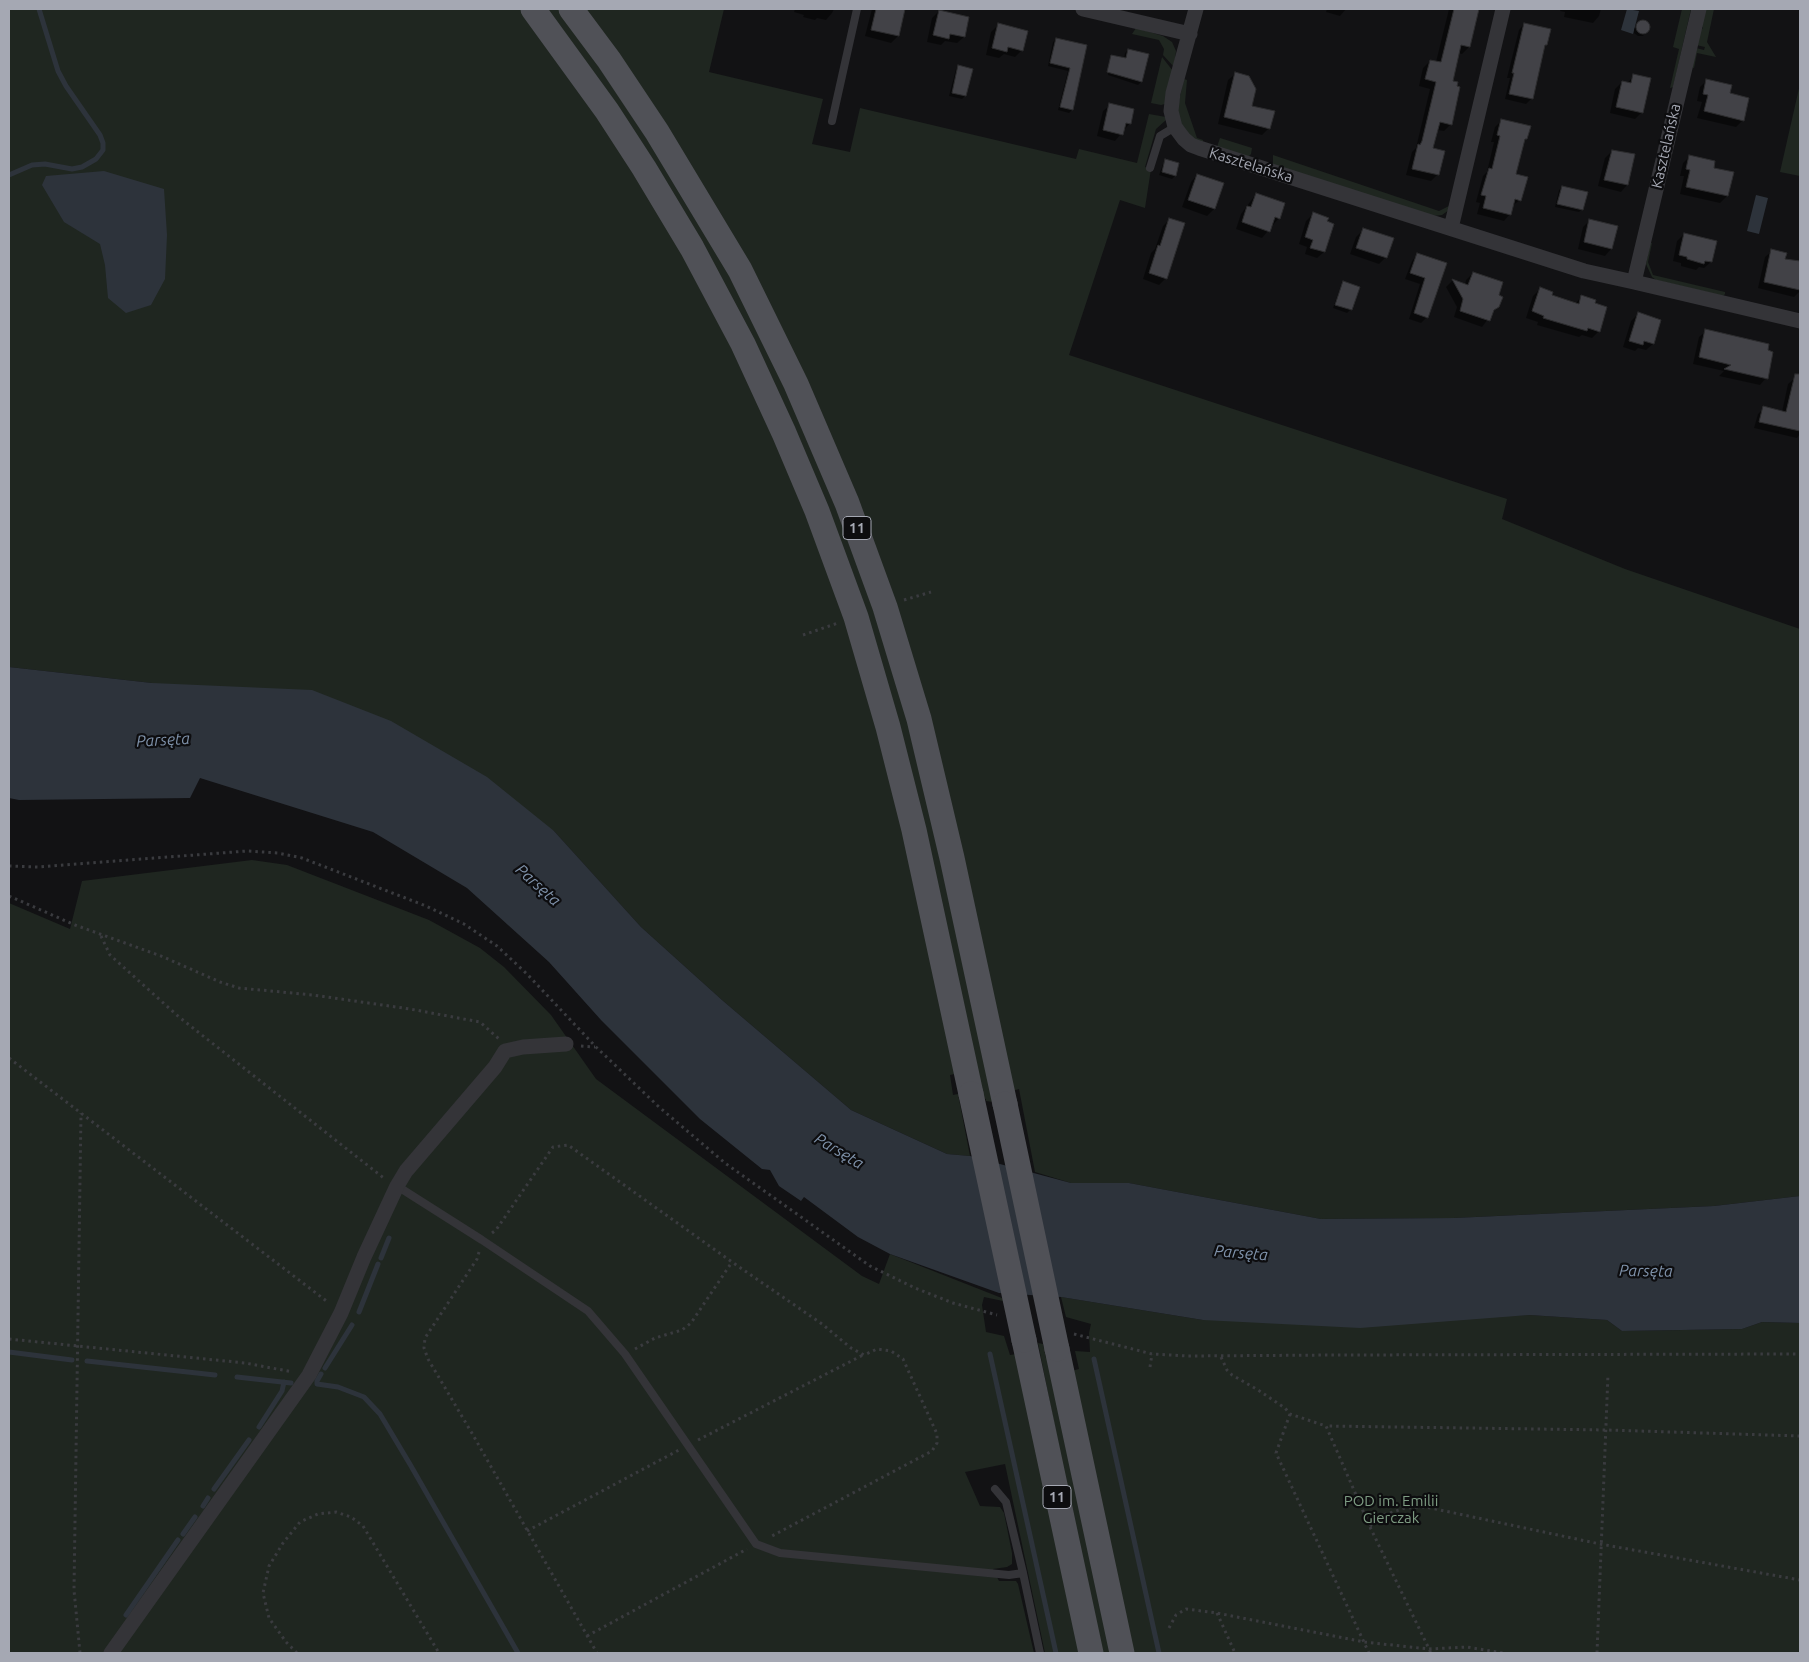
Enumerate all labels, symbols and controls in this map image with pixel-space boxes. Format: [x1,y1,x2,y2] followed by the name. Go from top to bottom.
[1648,102,1684,190] street label: Kasztelańska
[1207,144,1295,186] street label: Kasztelańska
[843,516,871,540] road number: 11
[136,729,190,751] water label: Parsęta
[512,860,564,910] water label: Parsęta
[811,1129,867,1173] water label: Parsęta
[1213,1241,1269,1265] water label: Parsęta
[1619,1261,1673,1281] water label: Parsęta
[1043,1485,1071,1508] road number: 11
[1344,1492,1438,1527] park label: POD im. Emilii Gierczak

